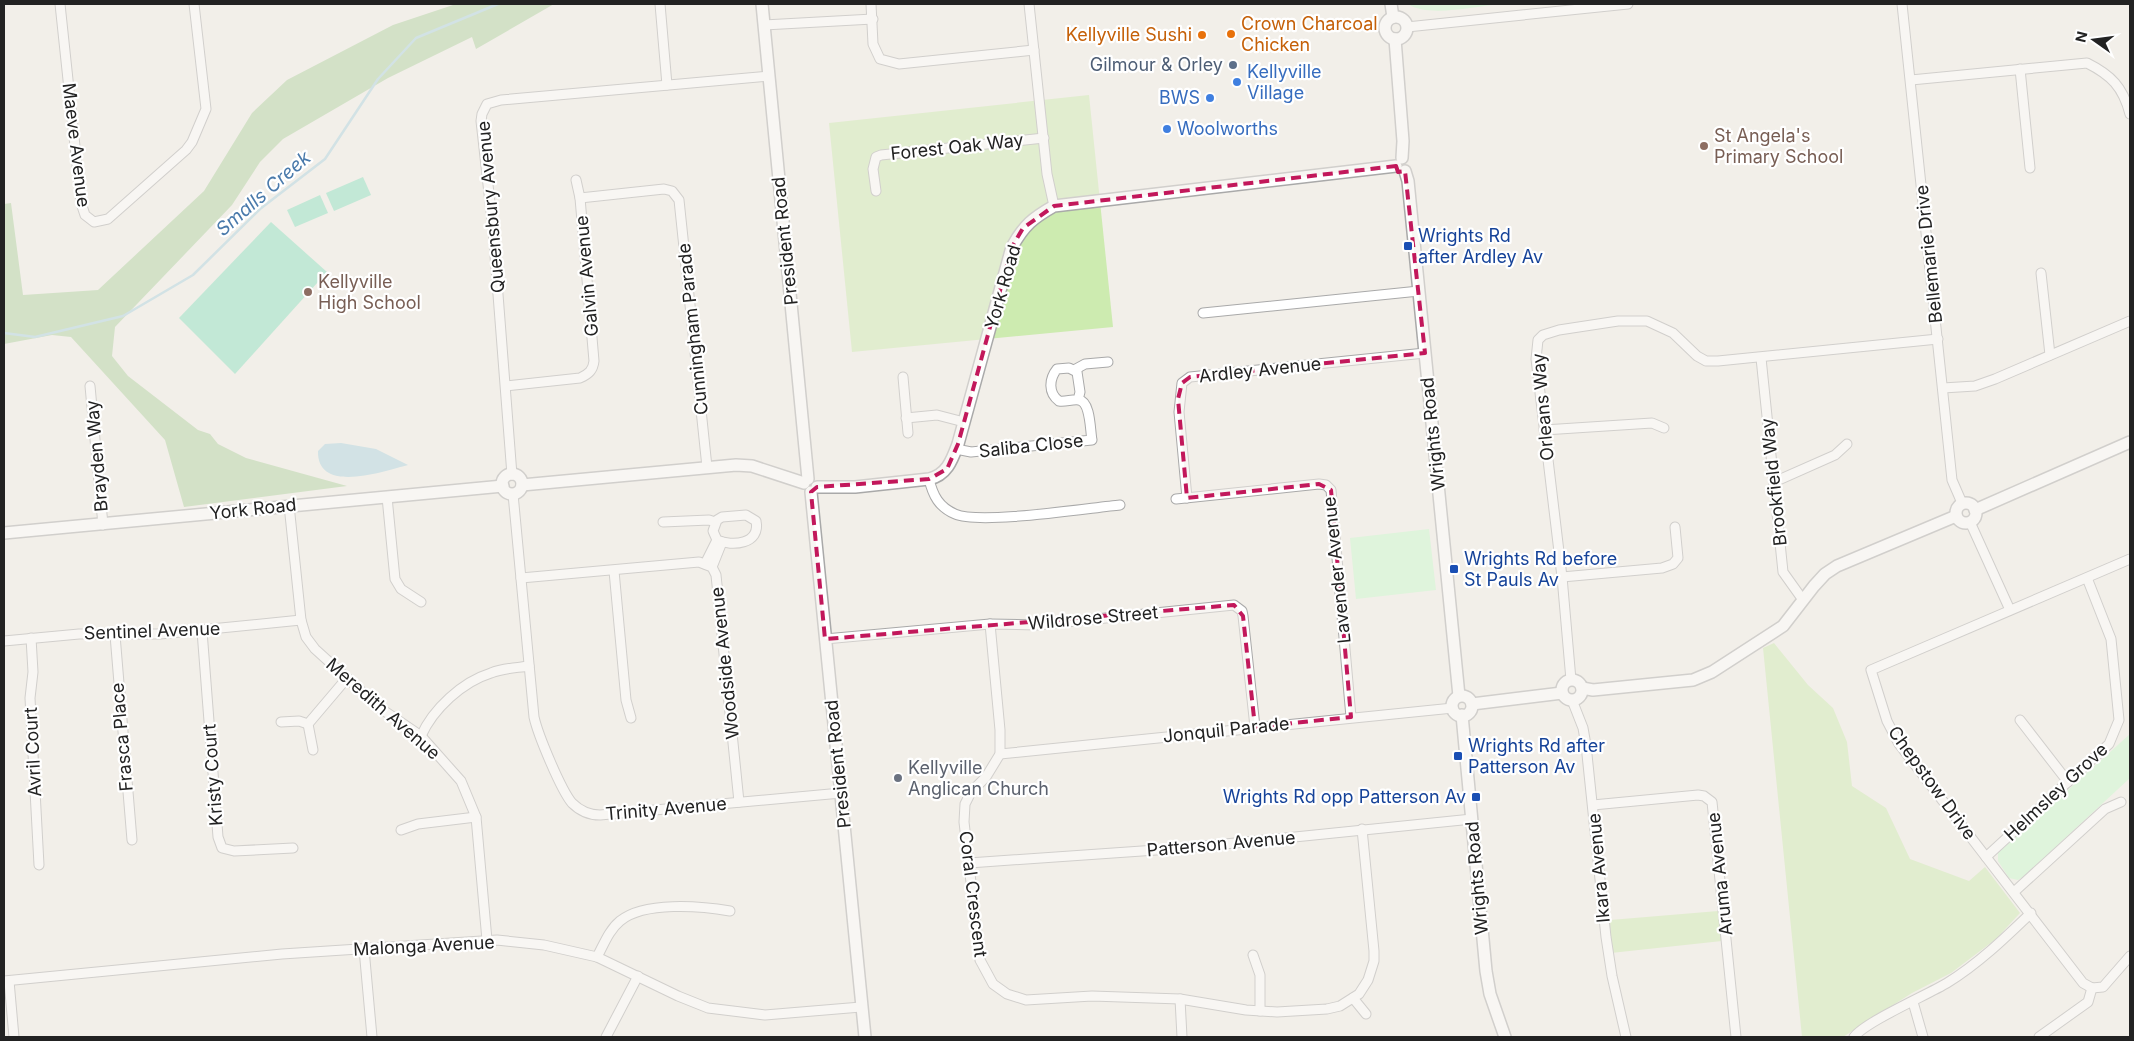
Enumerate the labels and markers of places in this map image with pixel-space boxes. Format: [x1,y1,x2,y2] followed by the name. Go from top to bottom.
[1241,13,1378,55] place label: Crown Charcoal Chicken
[1066,24,1192,45] place label: Kellyville Sushi
[1225,28,1237,40] marker: Crown Charcoal Chicken
[1196,29,1208,41] marker: Kellyville Sushi
[1090,54,1223,75] place label: Gilmour & Orley
[1227,59,1239,71] marker: Gilmour & Orley
[1247,61,1322,103] place label: Kellyville Village
[1231,76,1243,88] marker: Kellyville Village
[1159,87,1200,108] place label: BWS
[1204,92,1216,104] marker: BWS
[1177,118,1278,139] place label: Woolworths
[1161,123,1173,135] marker: Woolworths
[1714,125,1843,167] place label: St Angela's Primary School
[1698,140,1710,152] marker: St Angela's Primary School
[1418,225,1543,267] place label: Wrights Rd after Ardley Av
[1402,240,1414,252] marker: Wrights Rd after Ardley Av
[318,271,421,313] place label: Kellyville High School
[302,286,314,298] marker: Kellyville High School
[1464,548,1617,590] place label: Wrights Rd before St Pauls Av
[1448,563,1460,575] marker: Wrights Rd before St Pauls Av
[1468,735,1605,777] place label: Wrights Rd after Patterson Av
[1452,750,1464,762] marker: Wrights Rd after Patterson Av
[908,757,1049,799] place label: Kellyville Anglican Church
[892,772,904,784] marker: Kellyville Anglican Church
[1223,786,1466,807] place label: Wrights Rd opp Patterson Av
[1470,791,1482,803] marker: Wrights Rd opp Patterson Av

